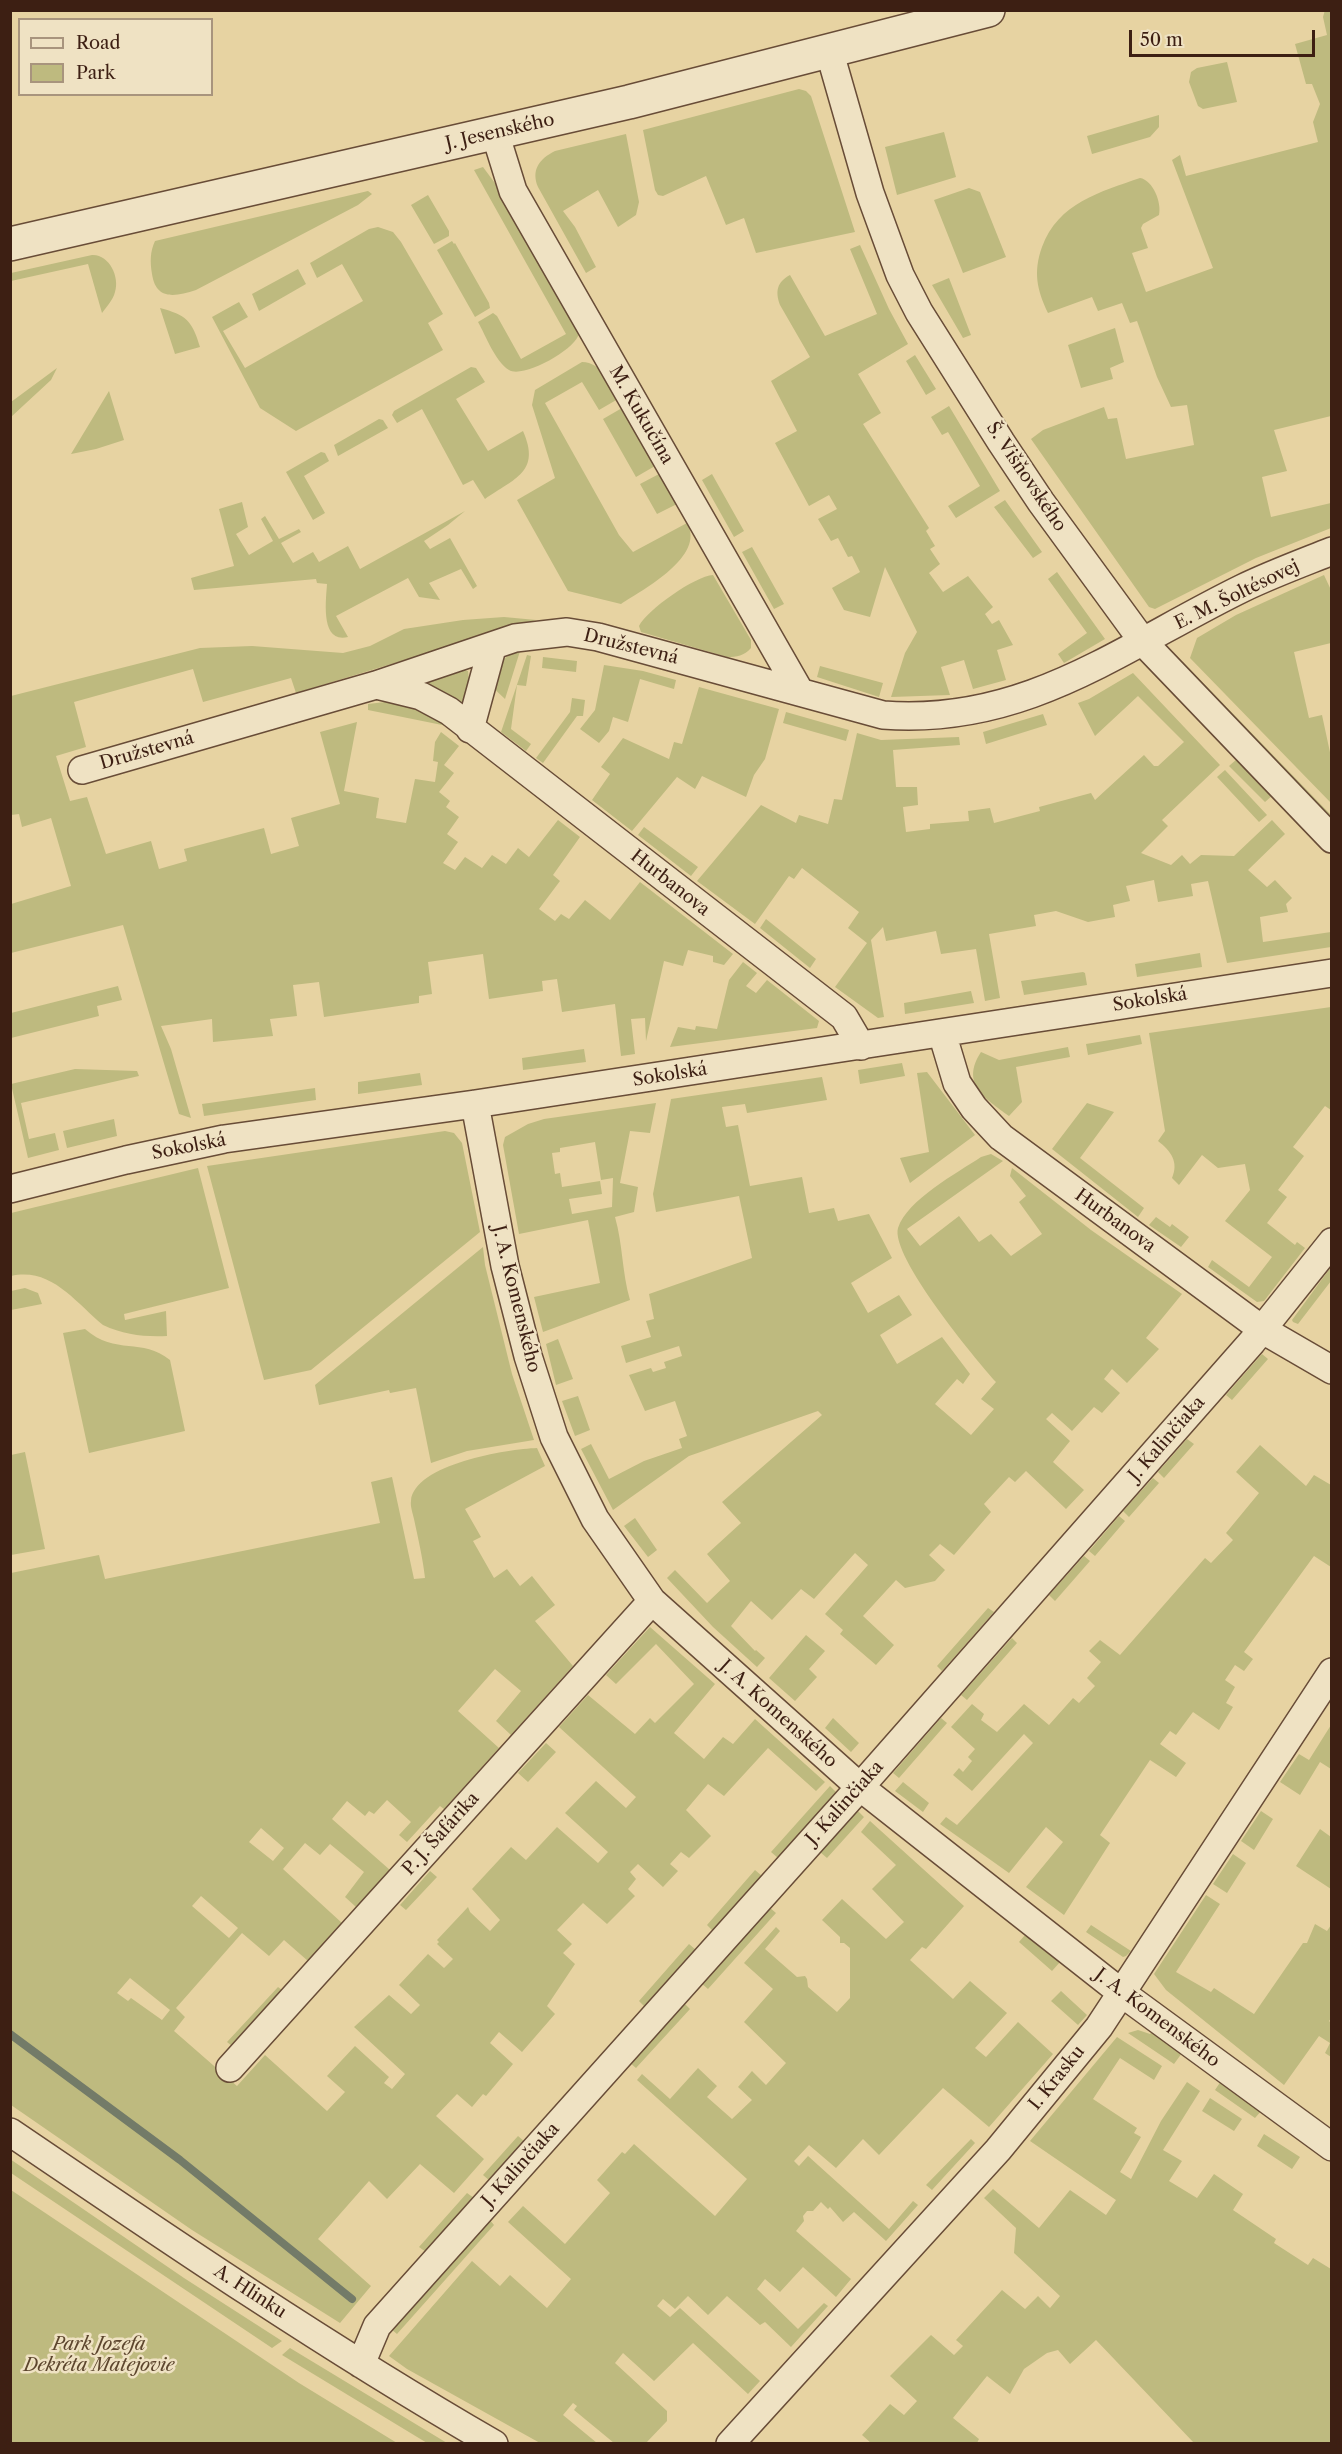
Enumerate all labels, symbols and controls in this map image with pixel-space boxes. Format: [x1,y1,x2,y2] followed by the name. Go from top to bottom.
[18,18,213,96] legend
[1132,18,1318,56] scale bar
[1140,29,1183,51] text: 50 m
[76,32,121,54] text: Road
[76,62,115,84] text: Park
[443,109,557,155] street label: J. Jesenského
[604,362,678,468] street label: M. Kukučína
[981,418,1071,536] street label: Š. Višňovského
[1171,555,1303,635] street label: E. M. Šoltésovej
[581,625,681,669] street label: Družstevná
[97,727,197,775] street label: Družstevná
[626,845,714,921] street label: Hurbanova
[1111,983,1189,1017] street label: Sokolská
[631,1058,709,1092] street label: Sokolská
[150,1129,228,1165] street label: Sokolská
[1070,1184,1160,1258] street label: Hurbanova
[487,1223,545,1375] street label: J. A. Komenského
[1124,1392,1210,1486] street label: J. Kalinčiaka
[715,1655,841,1773] street label: J. A. Komenského
[802,1757,888,1849] street label: J. Kalinčiaka
[398,1788,484,1880] street label: P. J. Šafárika
[1090,1964,1224,2072] street label: J. A. Komenského
[1025,2041,1089,2115] street label: I. Krasku
[478,2119,564,2211] street label: J. Kalinčiaka
[210,2261,290,2323] street label: A. Hlinku
[24,2334,174,2376] park label: Park Jozefa Dekréta Matejovie

